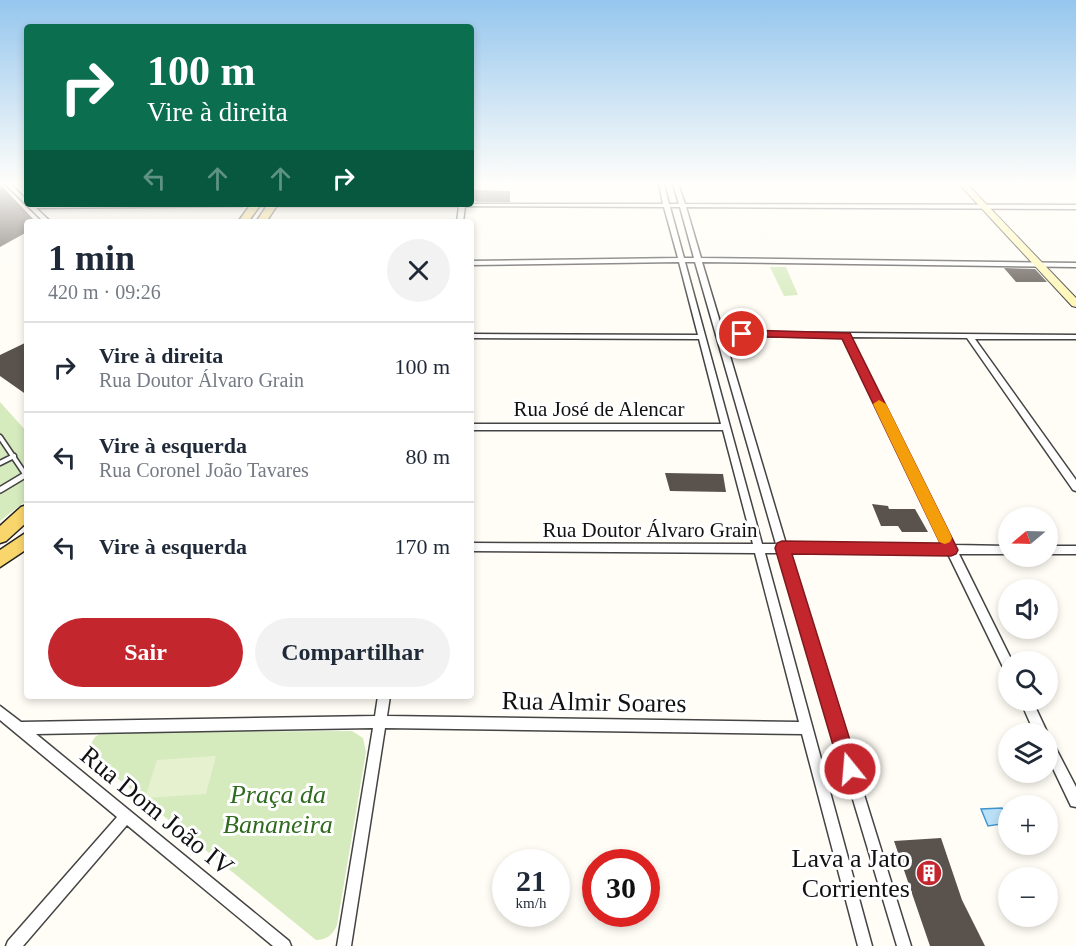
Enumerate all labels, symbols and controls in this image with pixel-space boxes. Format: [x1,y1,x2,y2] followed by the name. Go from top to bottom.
[48,48,126,126] icon: right
[147,48,256,94] text: 100 m
[147,97,288,127] text: Vire à direita
[138,162,171,195] icon: left
[201,162,234,195] icon: ahead
[264,162,297,195] icon: ahead
[327,162,360,195] icon: right
[48,238,135,278] text: 1 min
[387,239,450,302] button: close
[48,281,161,303] text: 420 m · 09:26
[716,308,767,359] pin
[725,317,758,350] icon: arrive
[99,343,223,368] text: Vire à direita
[48,351,81,384] icon: right
[394,354,450,379] text: 100 m
[99,369,304,391] text: Rua Doutor Álvaro Grain
[514,397,684,421] street label: Rua José de Alencar
[99,433,247,458] text: Vire à esquerda
[48,441,81,474] icon: left
[405,444,450,469] text: 80 m
[99,459,309,481] text: Rua Coronel João Tavares
[998,507,1058,567] north arrow
[998,507,1058,927] map controls
[542,518,758,542] street label: Rua Doutor Álvaro Grain
[48,531,81,564] icon: left
[99,534,247,559] text: Vire à esquerda
[394,534,450,559] text: 170 m
[998,579,1058,639] button: sound
[48,618,243,687] button: Sair
[255,618,450,687] button: Compartilhar
[998,651,1058,711] button: search
[501,686,687,718] street label: Rua Almir Soares
[998,723,1058,783] button: layers
[818,737,882,801] position arrow
[75,740,240,882] street label: Rua Dom João IV
[223,780,333,839] park label: Praça da Bananeira
[998,795,1058,855] button: +
[792,844,910,903] place label: Lava a Jato Corrientes
[582,849,660,927] speed limit sign: 30
[914,858,944,888] building icon: Lava a Jato Corrientes
[516,864,546,897] text: 21
[998,867,1058,927] button: −
[516,895,546,911] text: km/h

